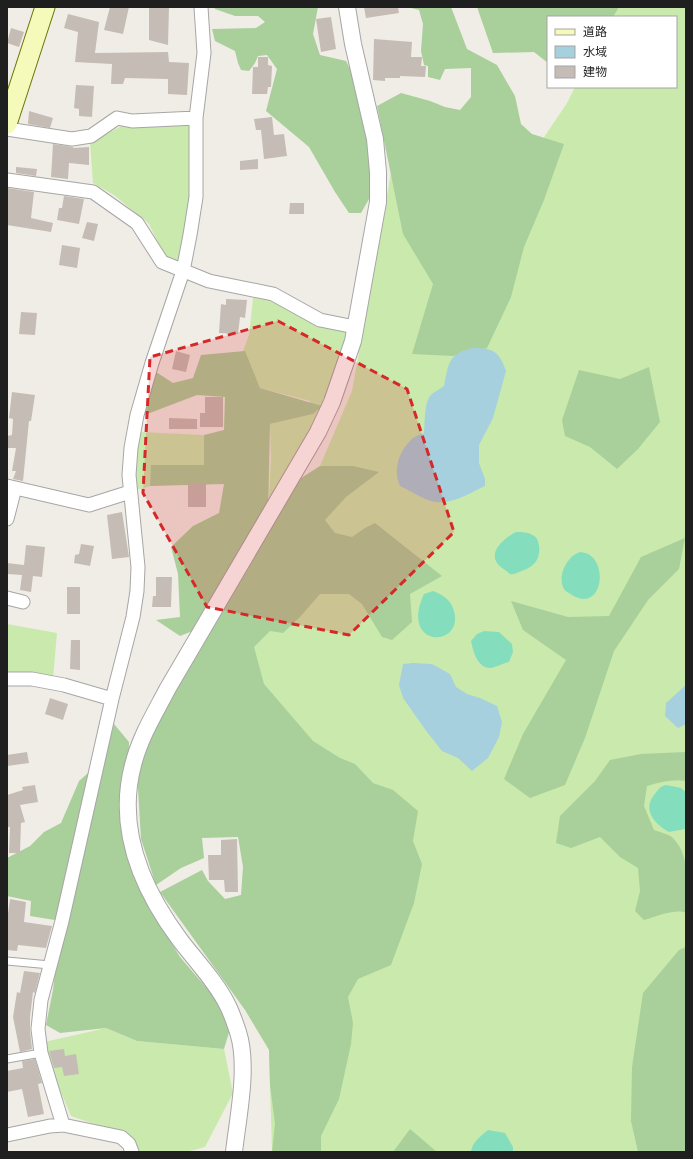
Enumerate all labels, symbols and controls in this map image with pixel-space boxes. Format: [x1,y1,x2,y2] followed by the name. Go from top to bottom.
[547,16,677,88] legend
[583,25,607,39] text: 道路
[583,45,607,59] text: 水域
[583,65,607,79] text: 建物

